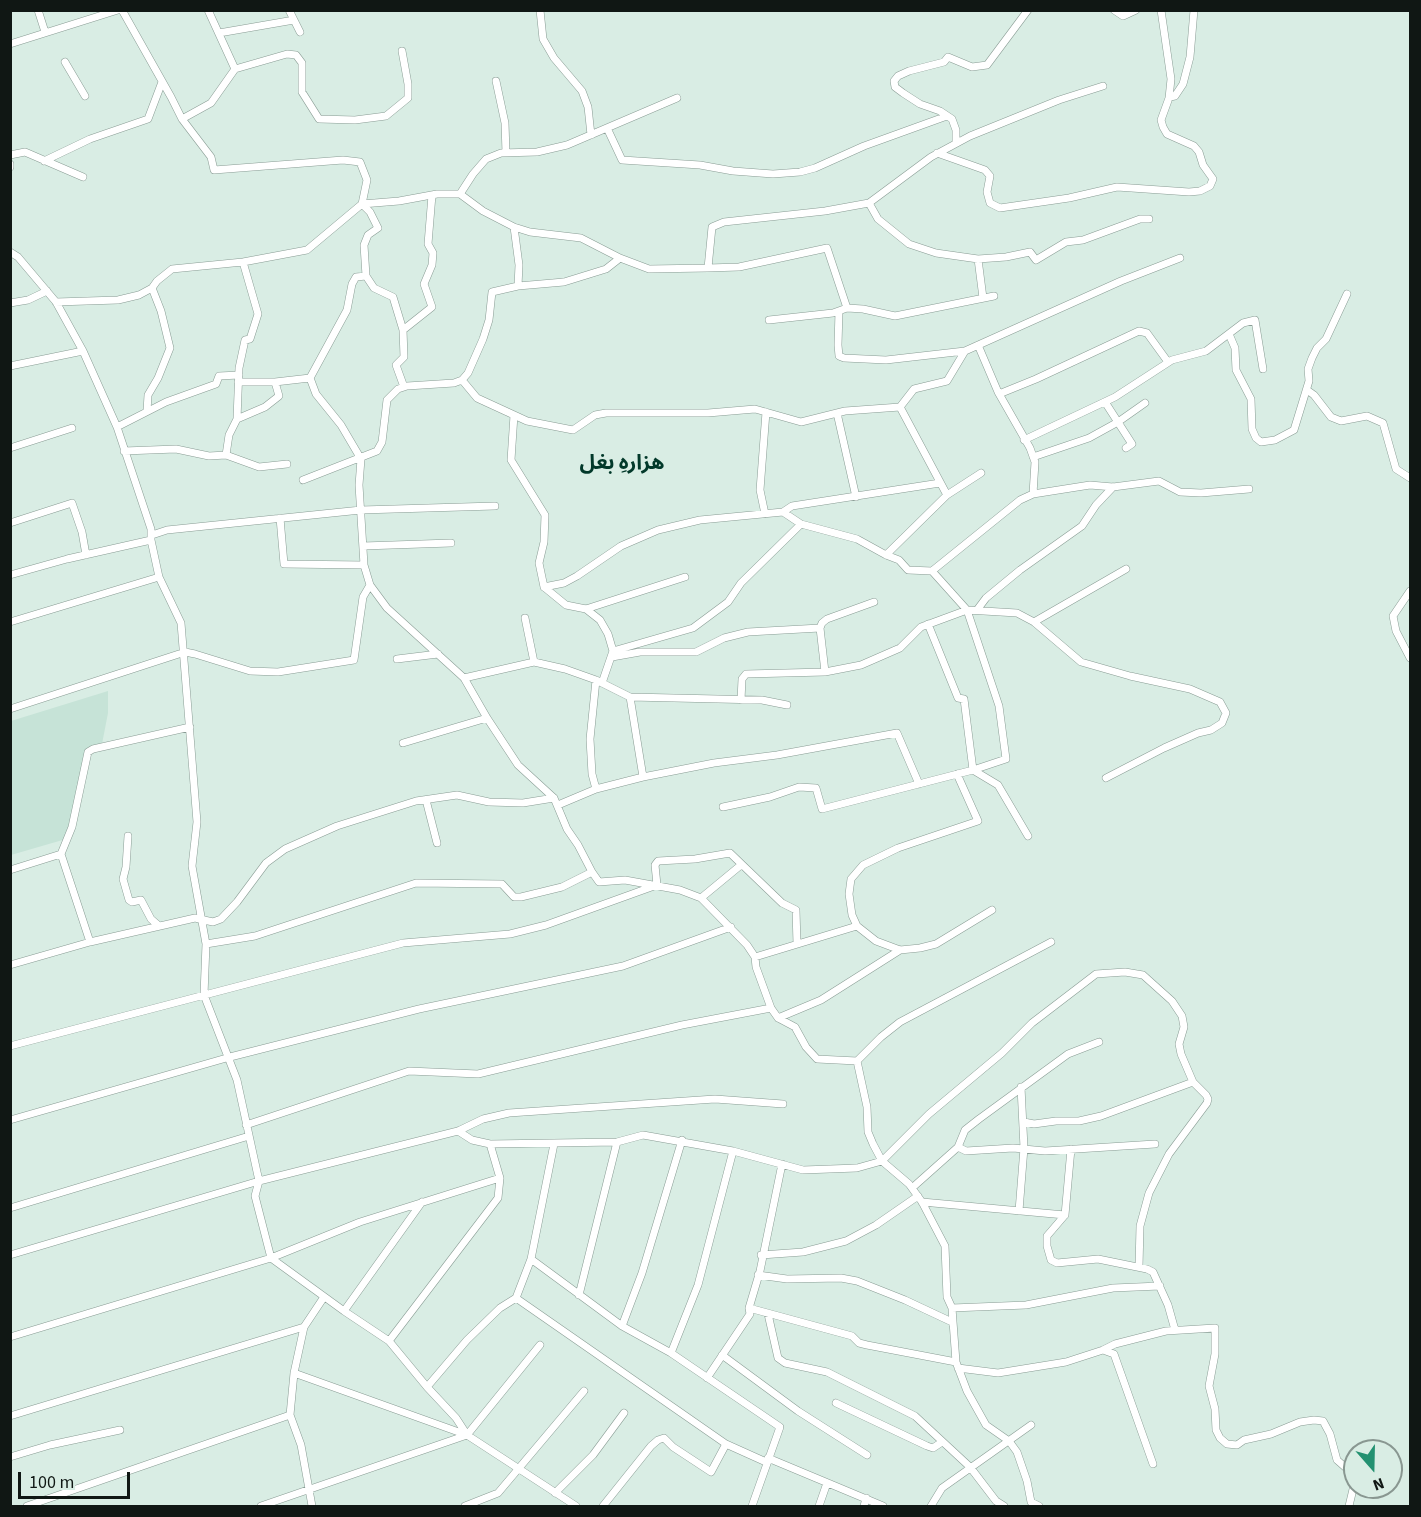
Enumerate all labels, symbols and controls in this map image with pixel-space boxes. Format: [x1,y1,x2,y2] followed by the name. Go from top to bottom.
[580,451,664,477] district label: هزارهِ بغل
[1343,1439,1403,1499] north arrow
[21,1460,134,1498] scale bar
[29,1470,74,1495] text: 100 m
[1370,1472,1387,1496] text: N

